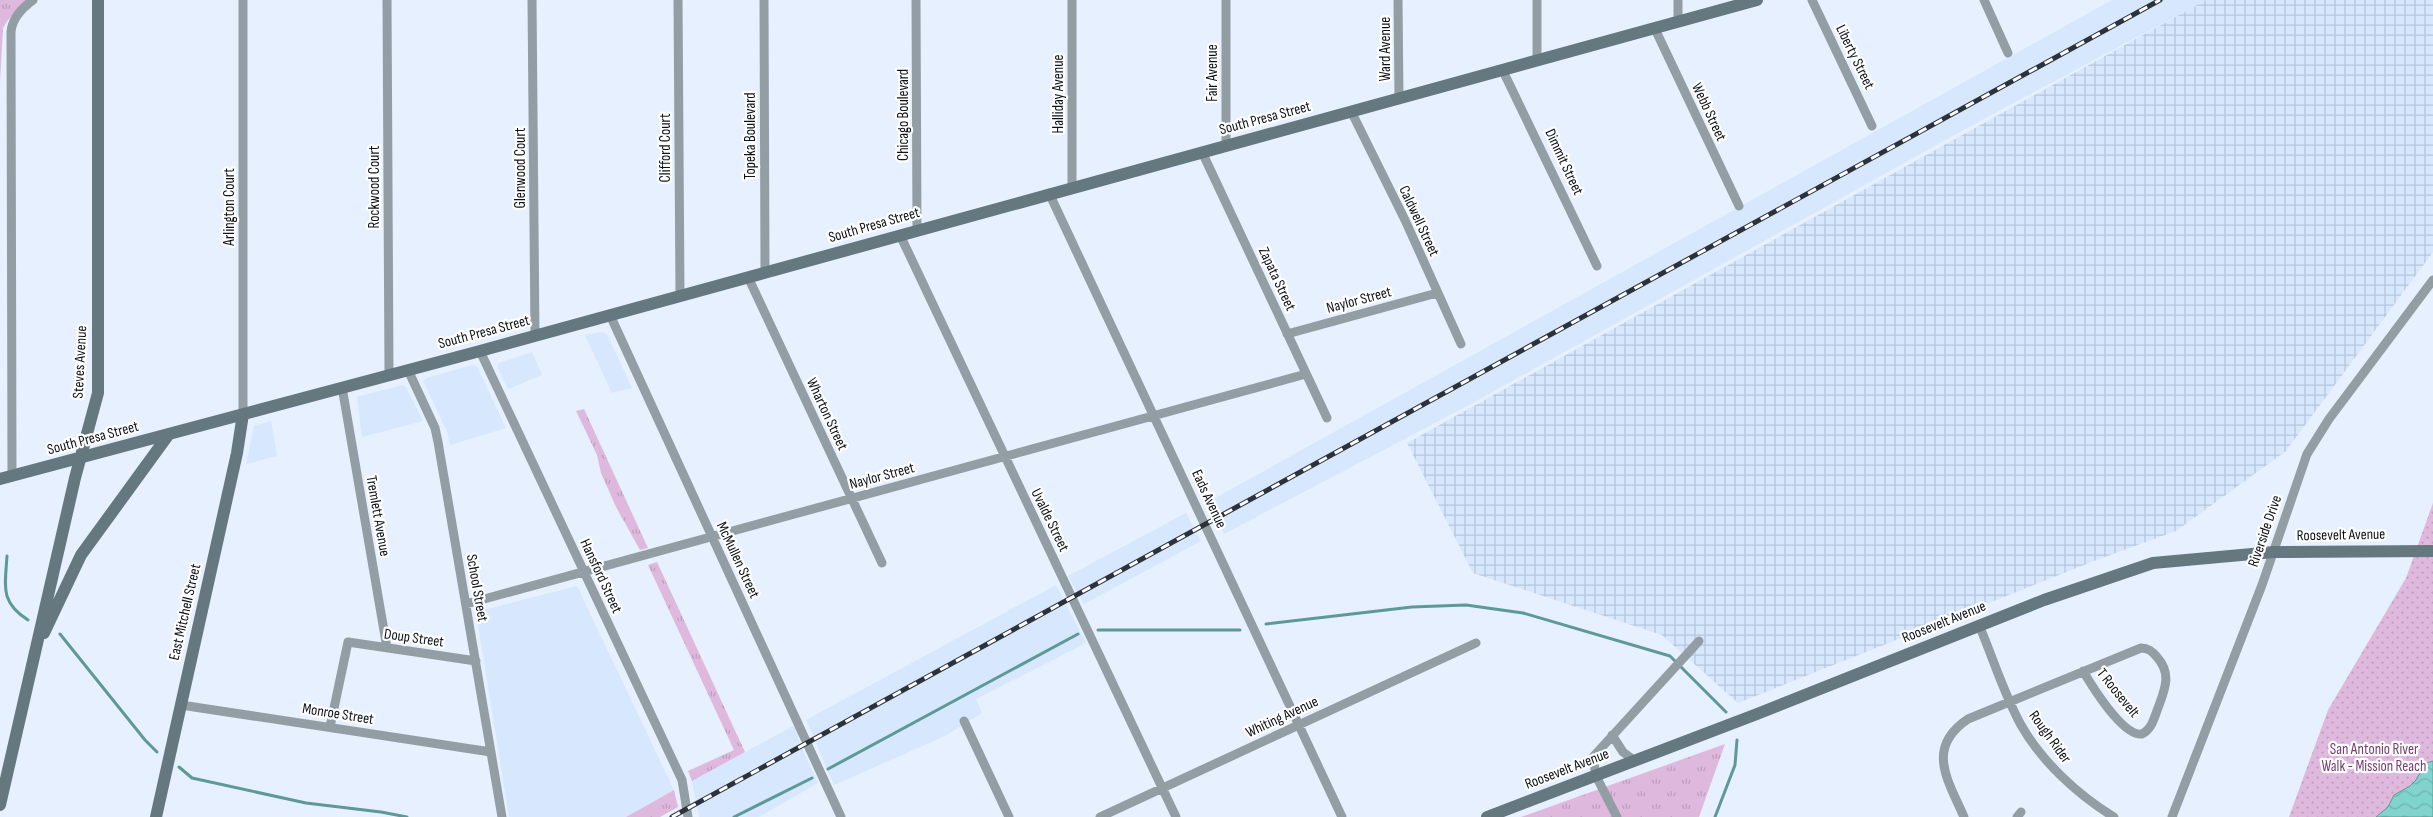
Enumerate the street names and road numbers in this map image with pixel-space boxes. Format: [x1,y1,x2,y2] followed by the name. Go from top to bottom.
[1376,17,1395,81] street label: Ward Avenue
[1831,22,1879,93] street label: Liberty Street
[1203,44,1222,102] street label: Fair Avenue
[1049,55,1068,133] street label: Halliday Avenue
[894,69,913,161] street label: Chicago Boulevard
[1687,80,1731,145] street label: Webb Street
[741,92,760,180] street label: Topeka Boulevard
[1217,97,1313,139] street label: South Presa Street
[656,113,675,183] street label: Clifford Court
[1540,126,1588,198] street label: Dimmit Street
[511,127,530,208] street label: Glenwood Court
[365,145,384,228] street label: Rockwood Court
[220,168,239,247] street label: Arlington Court
[1394,183,1444,260] street label: Caldwell Street
[826,203,922,247] street label: South Presa Street
[1254,244,1300,314] street label: Zapata Street
[1324,282,1394,318] street label: Naylor Street
[436,311,532,353] street label: South Presa Street
[69,325,91,399] street label: Steves Avenue
[802,375,852,454] street label: Wharton Street
[45,417,141,459] street label: South Presa Street
[847,458,917,494] street label: Naylor Street
[1187,467,1231,531] street label: Eads Avenue
[362,474,394,558] street label: Tremlett Avenue
[1027,485,1074,555] street label: Uvalde Street
[2244,493,2286,569] street label: Riverside Drive
[712,519,764,602] street label: McMullen Street
[2297,525,2385,545] street label: Roosevelt Avenue
[576,536,627,617] street label: Hansford Street
[462,553,492,624] street label: School Street
[165,562,205,662] street label: East Mitchell Street
[1899,597,1989,647] street label: Roosevelt Avenue
[383,624,446,652] street label: Doup Street
[2092,664,2144,722] street label: T Roosevelt
[1243,692,1321,742] street label: Whiting Avenue
[301,699,375,729] street label: Monroe Street
[2025,707,2076,768] street label: Rough Rider
[1522,744,1612,794] street label: Roosevelt Avenue

